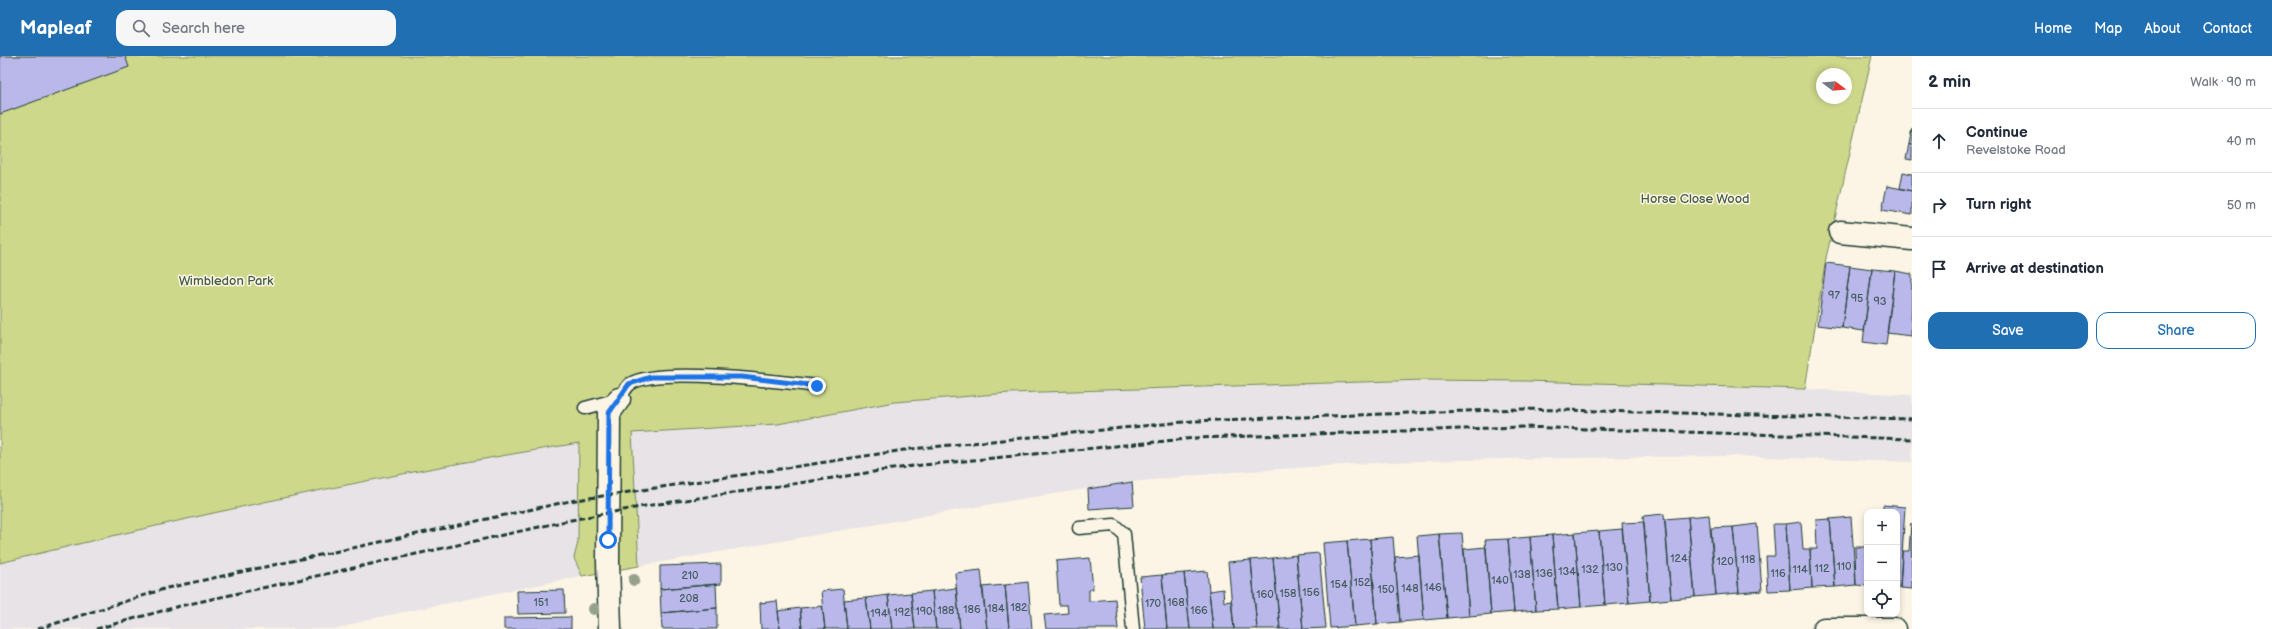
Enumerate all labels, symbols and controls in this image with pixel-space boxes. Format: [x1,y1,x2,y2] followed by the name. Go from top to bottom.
[116,10,396,46] search box
[20,17,92,40] text: Mapleaf
[130,17,152,39] icon: search
[162,19,245,38] text: Search here
[2034,20,2072,37] text: Home
[2094,20,2122,37] text: Map
[2144,20,2181,37] text: About
[2203,20,2252,37] text: Contact
[1816,68,1852,104] north arrow
[1928,72,1971,92] text: 2 min
[2190,74,2256,90] text: Walk · 90 m
[1966,123,2028,142] text: Continue
[1928,130,1950,152] icon: ahead
[2226,133,2256,149] text: 40 m
[1966,142,2066,158] text: Revelstoke Road
[1640,191,1750,207] park label: Horse Close Wood
[1928,194,1950,216] icon: right
[1966,195,2031,214] text: Turn right
[2227,197,2256,213] text: 50 m
[1928,258,1950,280] icon: arrive
[1966,259,2104,278] text: Arrive at destination
[179,273,274,289] park label: Wimbledon Park
[1828,289,1840,302] house number: 97
[1851,292,1863,305] house number: 95
[1873,295,1887,308] house number: 93
[1928,312,2088,349] button: Save
[2096,312,2256,349] button: Share
[808,377,826,395] route end
[1864,509,1900,617] map controls
[1864,509,1900,545] button: +
[599,531,617,549] route start
[1864,545,1900,581] button: −
[1670,552,1688,565] house number: 124
[1741,553,1755,566] house number: 118
[1716,555,1734,568] house number: 120
[1837,560,1852,573] house number: 110
[1605,561,1623,574] house number: 130
[1814,562,1830,575] house number: 112
[1581,563,1599,576] house number: 132
[1792,563,1808,576] house number: 114
[1558,565,1576,578] house number: 134
[1535,567,1553,580] house number: 136
[1770,567,1786,580] house number: 116
[1513,568,1531,581] house number: 138
[681,569,699,582] house number: 210
[1491,574,1509,587] house number: 140
[1353,576,1371,589] house number: 152
[1330,578,1348,591] house number: 154
[1424,581,1442,594] house number: 146
[1864,581,1900,617] button: locate
[1401,582,1419,595] house number: 148
[1377,583,1395,596] house number: 150
[1302,586,1320,599] house number: 156
[1280,587,1296,600] house number: 158
[1256,588,1274,601] house number: 160
[679,592,699,605] house number: 208
[534,596,548,609] house number: 151
[1167,596,1185,609] house number: 168
[1145,597,1162,610] house number: 170
[1010,601,1028,614] house number: 182
[987,602,1005,615] house number: 184
[963,603,981,616] house number: 186
[937,604,955,617] house number: 188
[1190,604,1208,617] house number: 166
[915,605,933,618] house number: 190
[893,606,911,619] house number: 192
[870,607,888,620] house number: 194

